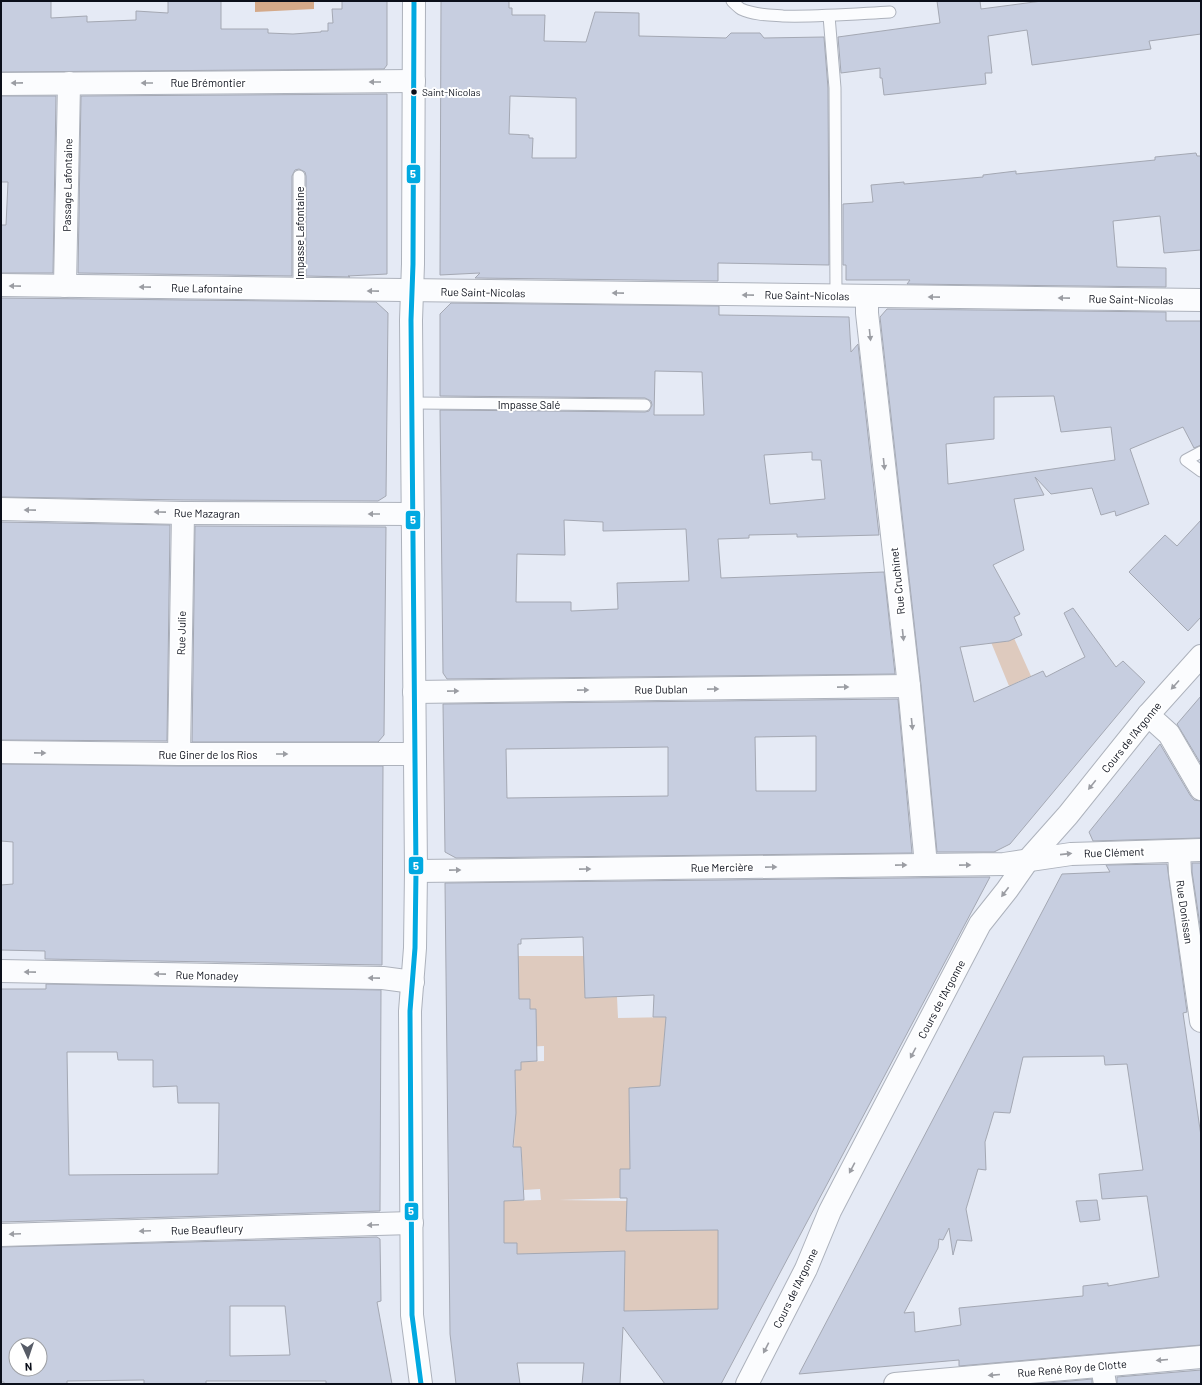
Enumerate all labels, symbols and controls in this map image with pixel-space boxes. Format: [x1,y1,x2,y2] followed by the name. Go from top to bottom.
[170,76,246,89] street label: Rue Brémontier
[368,79,381,85] one-way arrow
[11,80,23,87] one-way arrow
[140,80,153,86] one-way arrow
[422,86,481,98] place label: Saint-Nicolas
[409,87,419,97] marker: Saint-Nicolas
[60,138,74,232] street label: Passage Lafontaine
[406,164,421,184] line badge: 5
[410,167,416,180] text: 5
[293,186,306,280] street label: Impasse Lafontaine
[171,281,243,295] street label: Rue Lafontaine
[9,282,21,289] one-way arrow
[138,284,151,290] one-way arrow
[440,285,526,299] street label: Rue Saint-Nicolas
[367,287,379,294] one-way arrow
[764,288,850,302] street label: Rue Saint-Nicolas
[611,290,624,296] one-way arrow
[741,292,754,298] one-way arrow
[1088,292,1174,306] street label: Rue Saint-Nicolas
[927,294,940,300] one-way arrow
[1057,295,1070,301] one-way arrow
[866,329,873,341] one-way arrow
[498,398,560,411] street label: Impasse Salé
[881,458,887,470] one-way arrow
[174,506,240,520] street label: Rue Mazagran
[23,507,36,513] one-way arrow
[153,509,166,515] one-way arrow
[405,510,421,530] line badge: 5
[367,511,380,517] one-way arrow
[410,513,416,526] text: 5
[887,547,907,615] street label: Rue Cruchinet
[174,611,188,655] street label: Rue Julie
[900,629,906,641] one-way arrow
[1170,680,1180,690] one-way arrow
[634,682,688,696] street label: Rue Dublan
[837,684,850,690] one-way arrow
[707,685,719,692] one-way arrow
[577,687,590,693] one-way arrow
[447,688,460,694] one-way arrow
[1098,699,1164,775] street label: Cours de l'Argonne
[909,718,916,730] one-way arrow
[158,748,258,761] street label: Rue Giner de los Rios
[34,749,46,756] one-way arrow
[276,751,289,757] one-way arrow
[1087,779,1096,790] one-way arrow
[1084,844,1144,860] street label: Rue Clément
[1060,851,1072,858] one-way arrow
[408,856,424,875] line badge: 5
[413,859,419,872] text: 5
[691,860,754,874] street label: Rue Mercière
[895,862,907,869] one-way arrow
[959,862,972,868] one-way arrow
[765,864,778,870] one-way arrow
[579,866,592,872] one-way arrow
[449,867,462,873] one-way arrow
[1174,879,1196,945] street label: Rue Donissan
[1001,887,1010,898] one-way arrow
[915,957,967,1041] street label: Cours de l'Argonne
[24,968,36,975] one-way arrow
[175,968,239,982] street label: Rue Monadey
[153,971,166,977] one-way arrow
[367,975,380,981] one-way arrow
[909,1047,916,1059] one-way arrow
[849,1162,855,1174] one-way arrow
[404,1202,419,1221] line badge: 5
[408,1204,414,1217] text: 5
[171,1221,243,1237] street label: Rue Beaufleury
[366,1222,379,1228] one-way arrow
[138,1228,151,1234] one-way arrow
[8,1231,21,1237] one-way arrow
[770,1246,820,1330] street label: Cours de l'Argonne
[8,1337,48,1377] north arrow
[762,1342,769,1354] one-way arrow
[1017,1357,1127,1379] street label: Rue René Roy de Clotte
[1156,1357,1168,1364] one-way arrow
[25,1361,33,1374] text: N
[988,1372,1000,1379] one-way arrow

